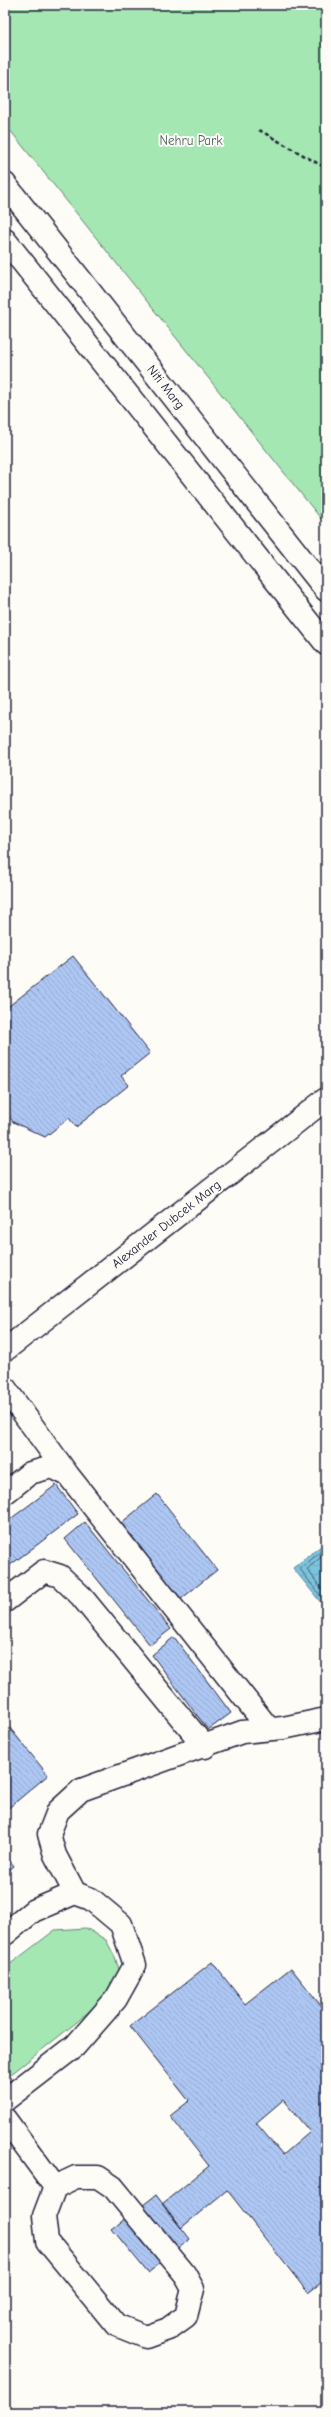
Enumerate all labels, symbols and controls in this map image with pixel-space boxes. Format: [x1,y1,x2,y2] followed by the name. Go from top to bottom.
[159,133,223,148] park label: Nehru Park
[144,362,188,412] street label: Niti Marg
[109,1177,223,1271] street label: Alexander Dubcek Marg

